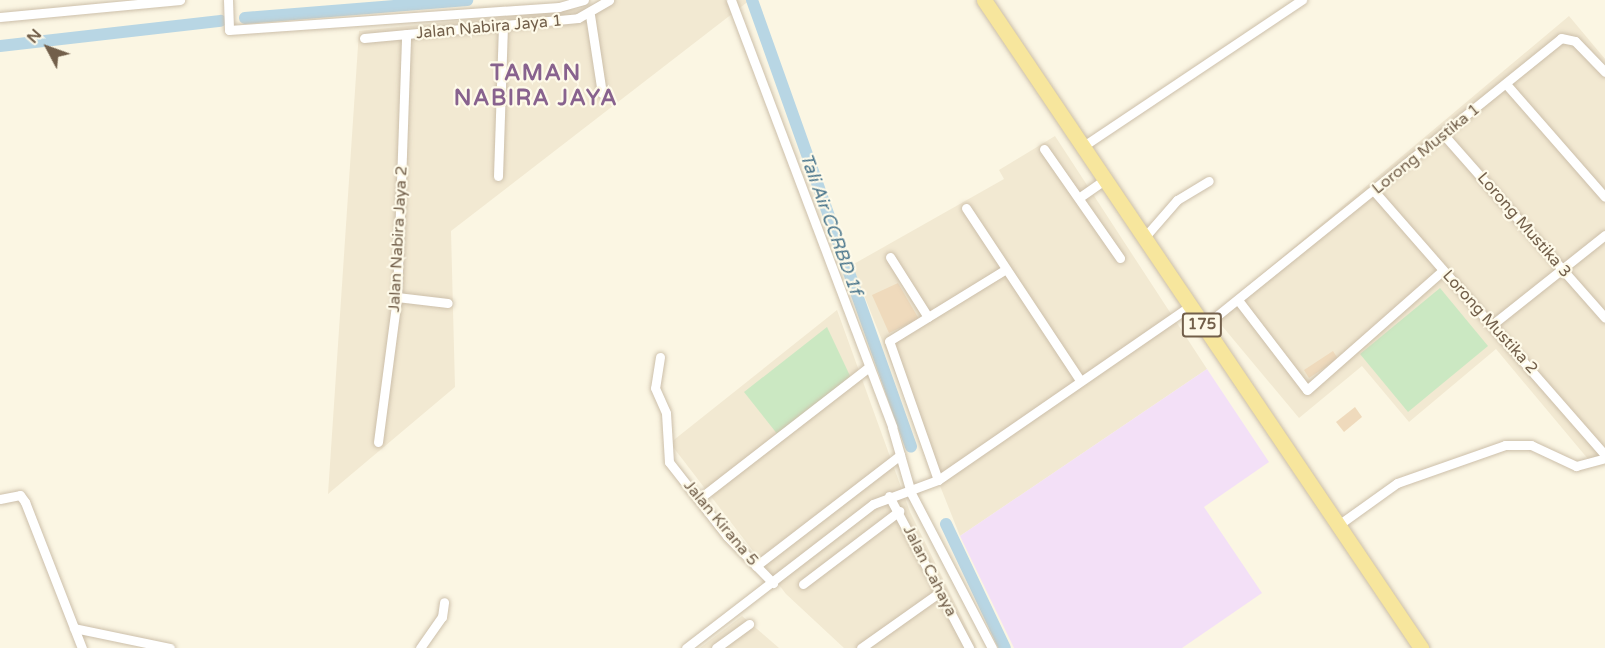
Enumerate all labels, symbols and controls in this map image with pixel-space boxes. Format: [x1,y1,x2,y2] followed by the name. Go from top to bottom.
[415,11,563,43] street label: Jalan Nabira Jaya 1
[18,18,78,78] north arrow
[23,25,46,48] text: N
[454,60,618,112] district label: TAMAN NABIRA JAYA
[1368,100,1484,198] street label: Lorong Mustika 1
[795,150,867,298] water label: Tali Air CCRBD 1f
[385,165,411,313] street label: Jalan Nabira Jaya 2
[1473,169,1575,281] street label: Lorong Mustika 3
[1438,266,1542,378] street label: Lorong Mustika 2
[1181,313,1223,337] road number: 175
[680,476,762,570] street label: Jalan Kirana 5
[899,522,961,620] street label: Jalan Cahaya

